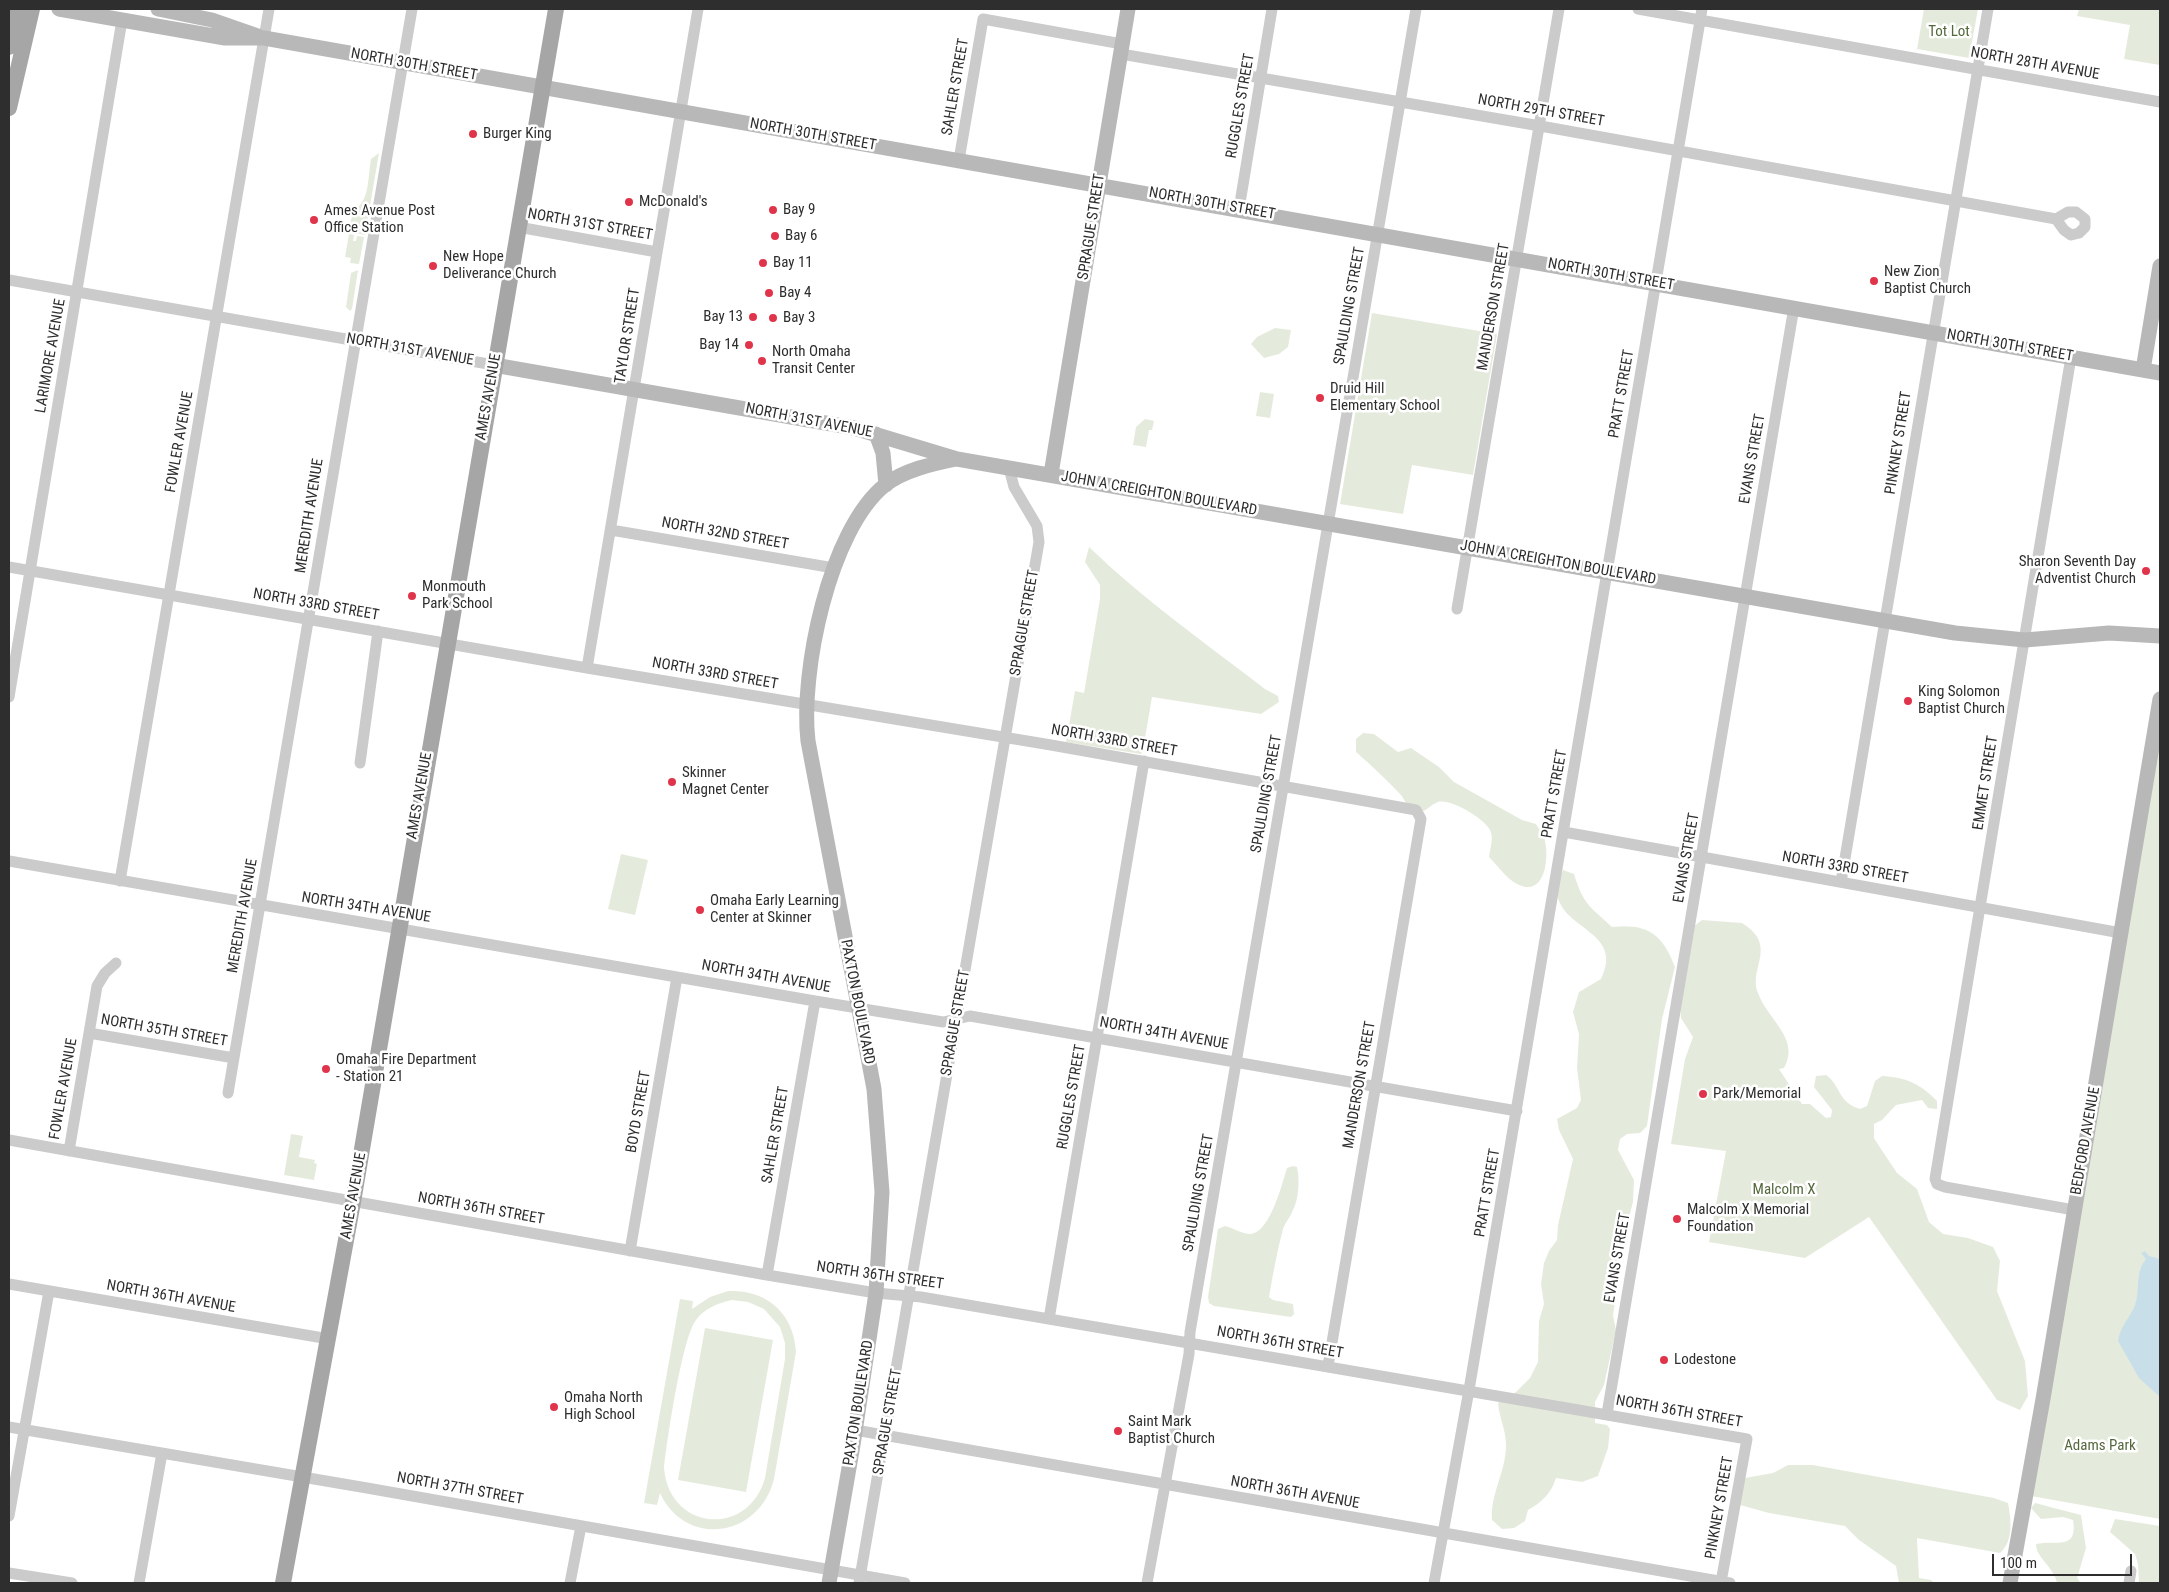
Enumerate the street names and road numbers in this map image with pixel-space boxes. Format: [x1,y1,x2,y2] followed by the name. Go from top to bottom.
[939,37,973,137] street label: SAHLER STREET
[1969,44,2101,84] street label: NORTH 28TH AVENUE
[349,45,479,85] street label: NORTH 30TH STREET
[1223,52,1259,160] street label: RUGGLES STREET
[1476,91,1606,131] street label: NORTH 29TH STREET
[748,115,878,155] street label: NORTH 30TH STREET
[1075,173,1109,281] street label: SPRAGUE STREET
[1147,184,1277,224] street label: NORTH 30TH STREET
[526,205,654,245] street label: NORTH 31ST STREET
[1474,242,1514,372] street label: MANDERSON STREET
[1331,246,1369,366] street label: SPAULDING STREET
[1546,255,1676,295] street label: NORTH 30TH STREET
[612,287,644,385] street label: TAYLOR STREET
[32,297,70,415] street label: LARIMORE AVENUE
[1945,326,2075,366] street label: NORTH 30TH STREET
[345,330,475,370] street label: NORTH 31ST AVENUE
[1605,348,1639,440] street label: PRATT STREET
[473,352,505,442] street label: AMES AVENUE
[162,390,198,494] street label: FOWLER AVENUE
[1882,390,1916,496] street label: PINKNEY STREET
[744,400,874,442] street label: NORTH 31ST AVENUE
[1736,413,1770,505] street label: EVANS STREET
[292,457,328,575] street label: MEREDITH AVENUE
[1060,468,1258,520] street label: JOHN A CREIGHTON BOULEVARD
[660,514,790,554] street label: NORTH 32ND STREET
[1459,537,1657,589] street label: JOHN A CREIGHTON BOULEVARD
[1007,569,1043,677] street label: SPRAGUE STREET
[252,585,380,625] street label: NORTH 33RD STREET
[651,654,779,694] street label: NORTH 33RD STREET
[1050,721,1178,761] street label: NORTH 33RD STREET
[1248,734,1286,854] street label: SPAULDING STREET
[1970,734,2002,832] street label: EMMET STREET
[1538,748,1572,840] street label: PRATT STREET
[404,751,436,841] street label: AMES AVENUE
[1670,812,1704,904] street label: EVANS STREET
[1781,848,1909,888] street label: NORTH 33RD STREET
[224,857,262,975] street label: MEREDITH AVENUE
[300,889,432,927] street label: NORTH 34TH AVENUE
[836,938,878,1066] street label: PAXTON BOULEVARD
[700,957,832,997] street label: NORTH 34TH AVENUE
[938,969,974,1077] street label: SPRAGUE STREET
[99,1011,229,1051] street label: NORTH 35TH STREET
[1098,1014,1230,1054] street label: NORTH 34TH AVENUE
[1340,1020,1380,1150] street label: MANDERSON STREET
[46,1037,82,1141] street label: FOWLER AVENUE
[1054,1043,1090,1151] street label: RUGGLES STREET
[623,1069,655,1155] street label: BOYD STREET
[759,1085,793,1185] street label: SAHLER STREET
[2068,1086,2104,1196] street label: BEDFORD AVENUE
[1180,1133,1218,1253] street label: SPAULDING STREET
[1471,1147,1505,1239] street label: PRATT STREET
[338,1151,370,1241] street label: AMES AVENUE
[416,1189,546,1229] street label: NORTH 36TH STREET
[1601,1212,1635,1304] street label: EVANS STREET
[815,1258,945,1294] street label: NORTH 36TH STREET
[105,1277,237,1317] street label: NORTH 36TH AVENUE
[1215,1323,1345,1363] street label: NORTH 36TH STREET
[840,1339,878,1467] street label: PAXTON BOULEVARD
[870,1368,906,1476] street label: SPRAGUE STREET
[1614,1392,1744,1432] street label: NORTH 36TH STREET
[1702,1455,1738,1561] street label: PINKNEY STREET
[395,1469,525,1509] street label: NORTH 37TH STREET
[1229,1473,1361,1513] street label: NORTH 36TH AVENUE

